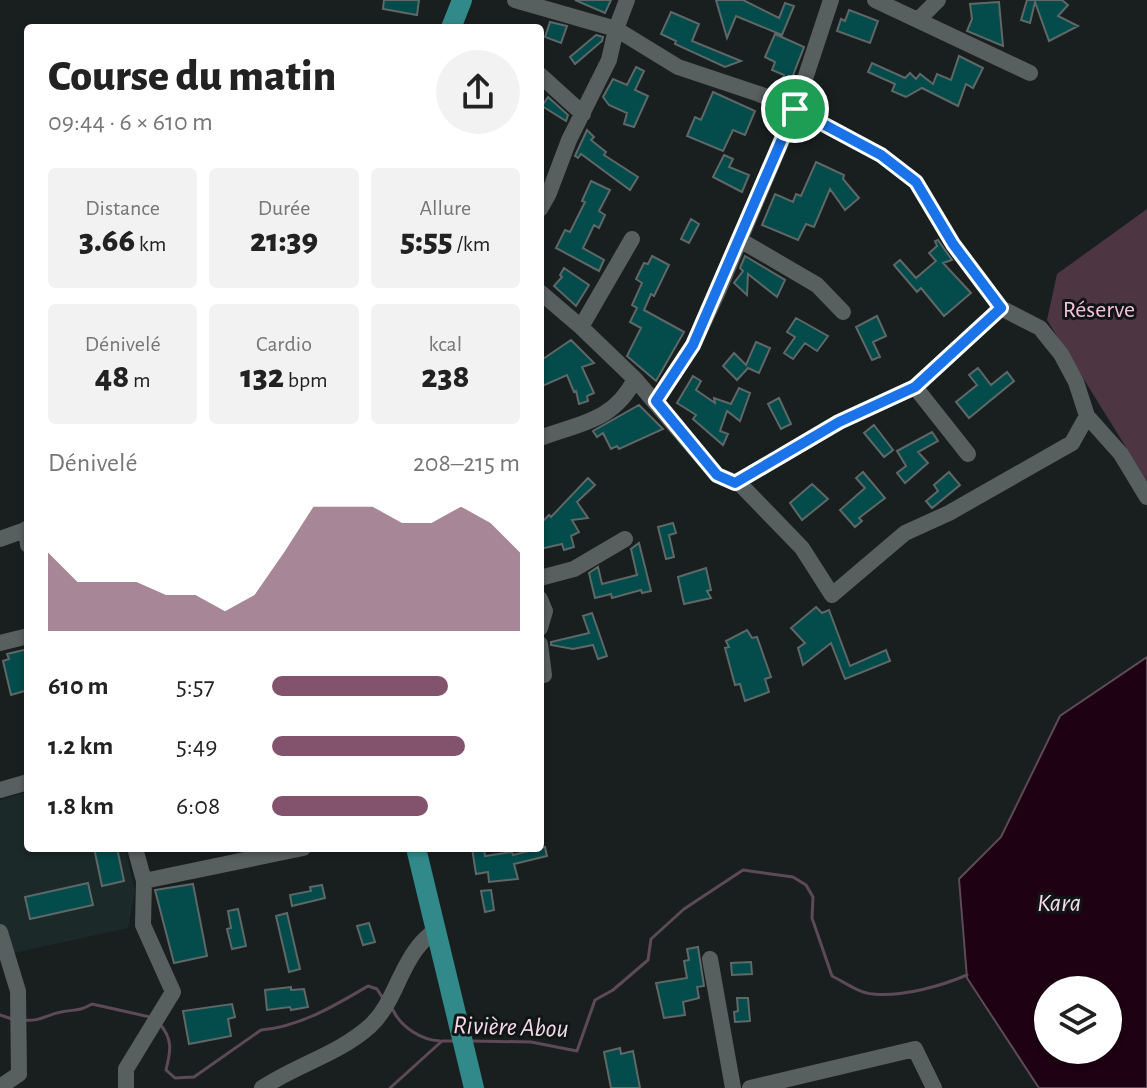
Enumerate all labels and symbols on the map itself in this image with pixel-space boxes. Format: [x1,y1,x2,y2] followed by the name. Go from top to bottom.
[761,75,829,143] pin
[1063,298,1135,322] park label: Réserve
[1037,890,1081,916] water label: Kara
[453,1012,569,1042] water label: Rivière Abou

